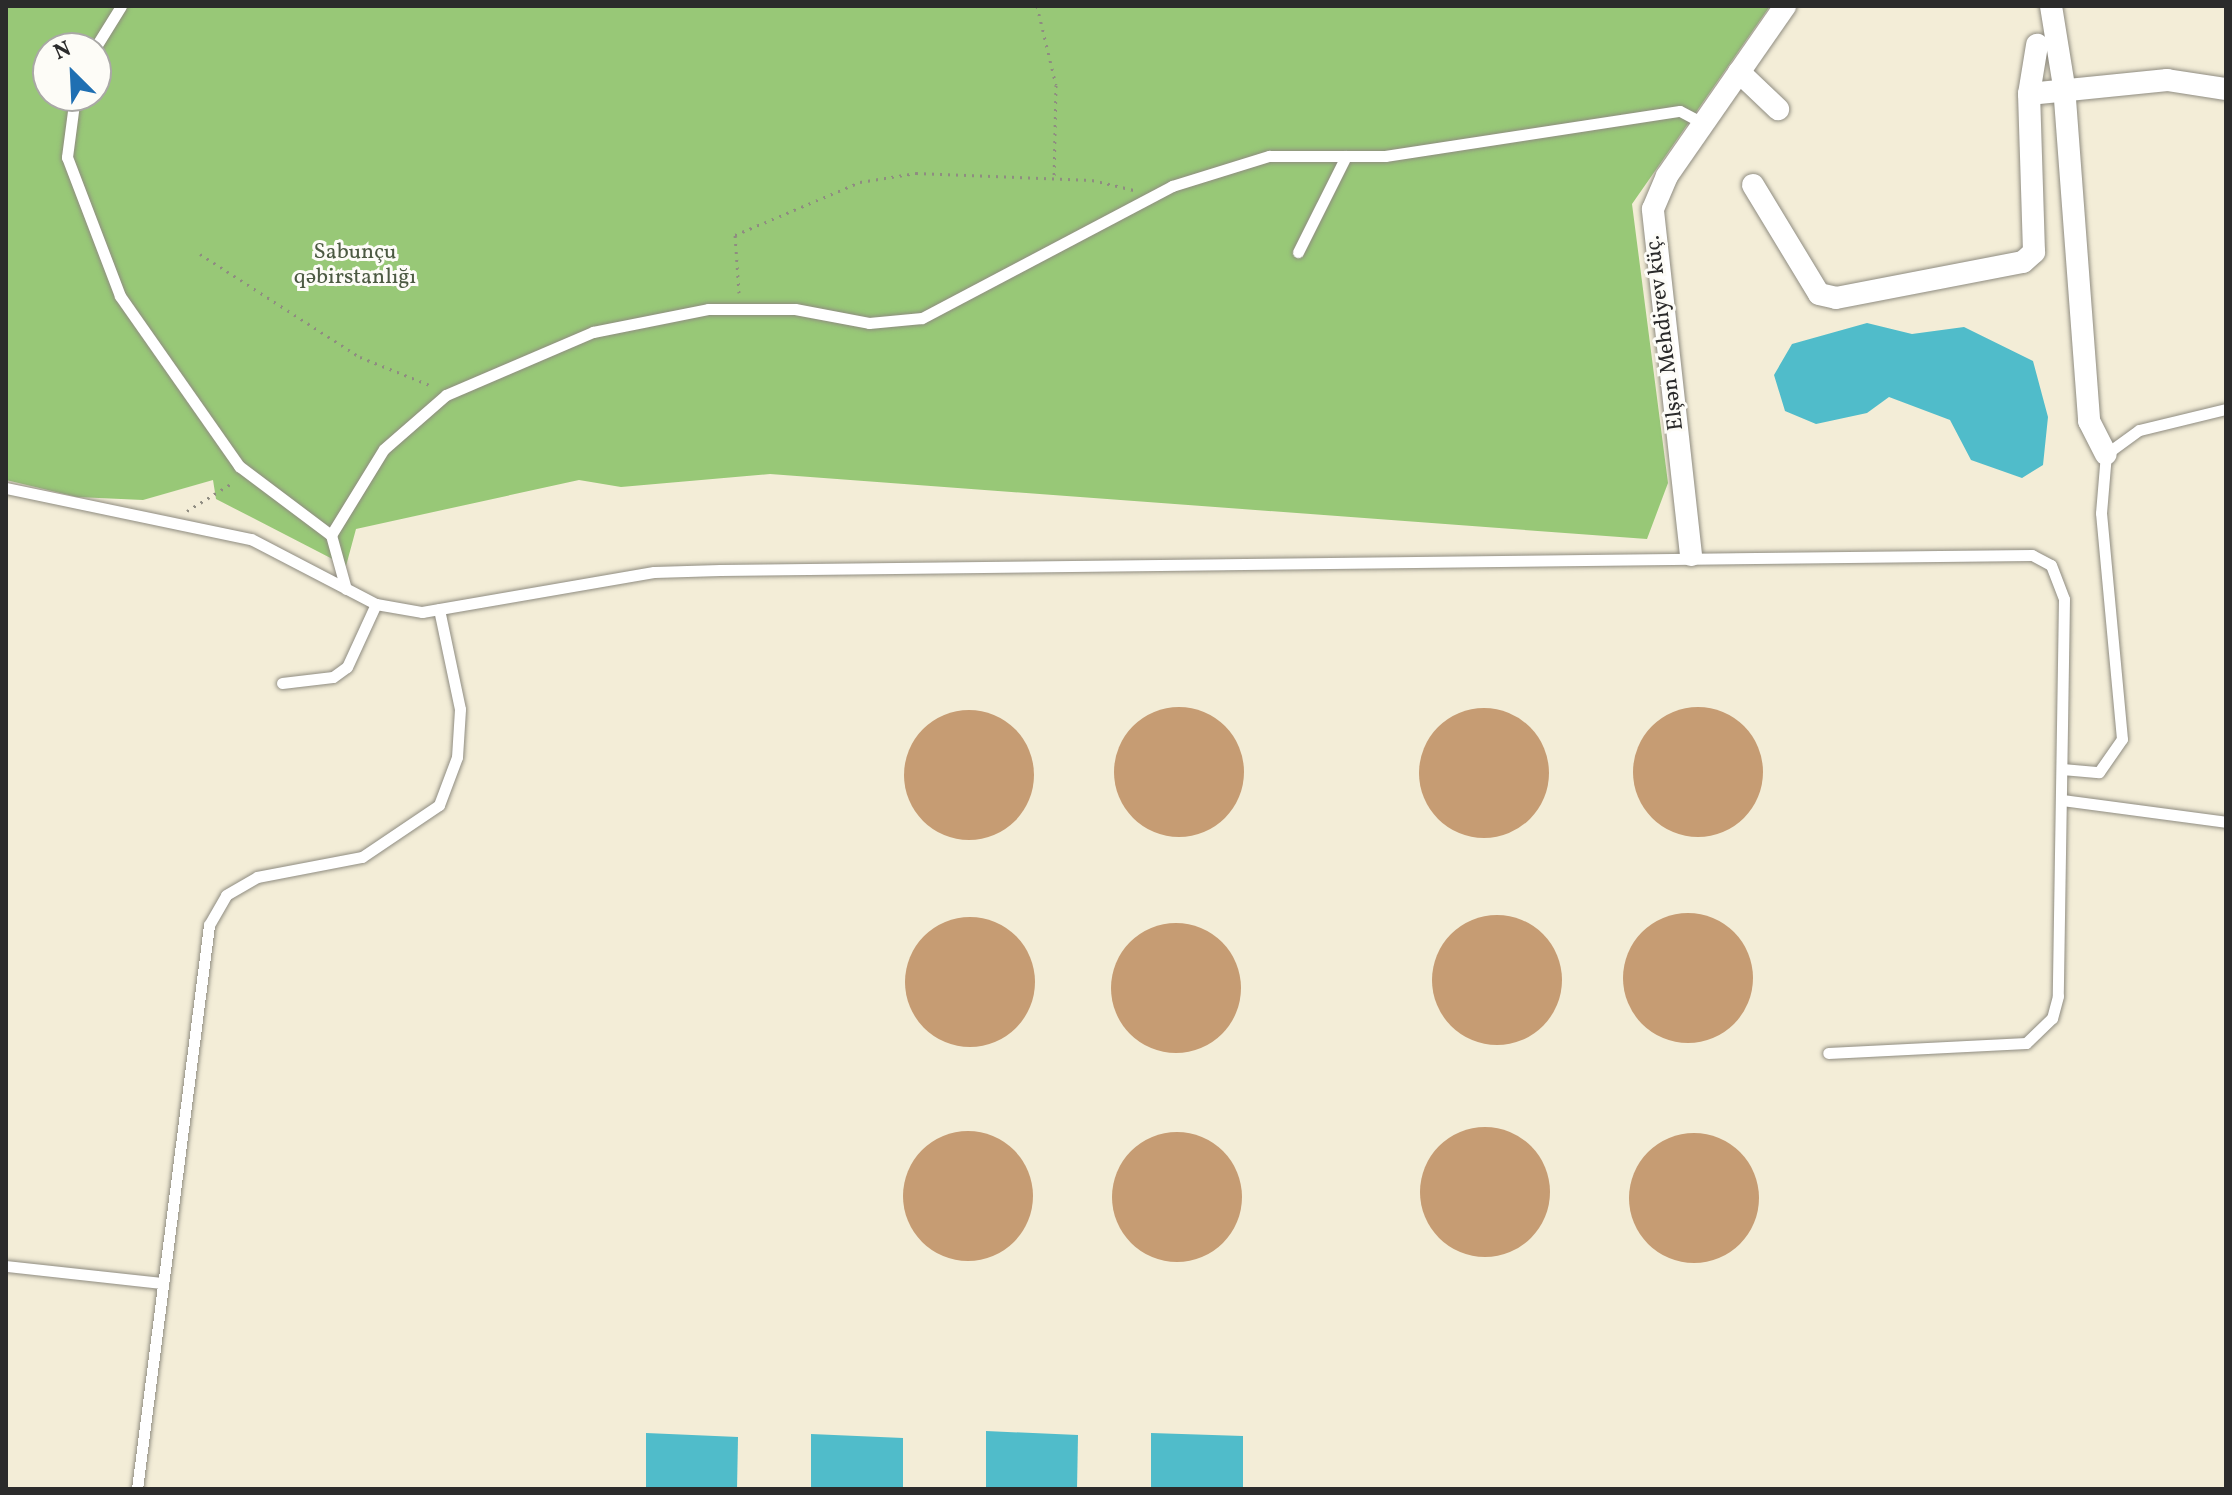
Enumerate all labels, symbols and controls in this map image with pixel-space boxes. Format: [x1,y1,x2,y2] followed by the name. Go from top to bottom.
[32,32,112,112] north arrow
[49,34,76,69] text: N
[1640,234,1690,432] street label: Elşən Mehdiyev küç.
[294,239,416,290] park label: Sabunçu qəbirstanlığı

